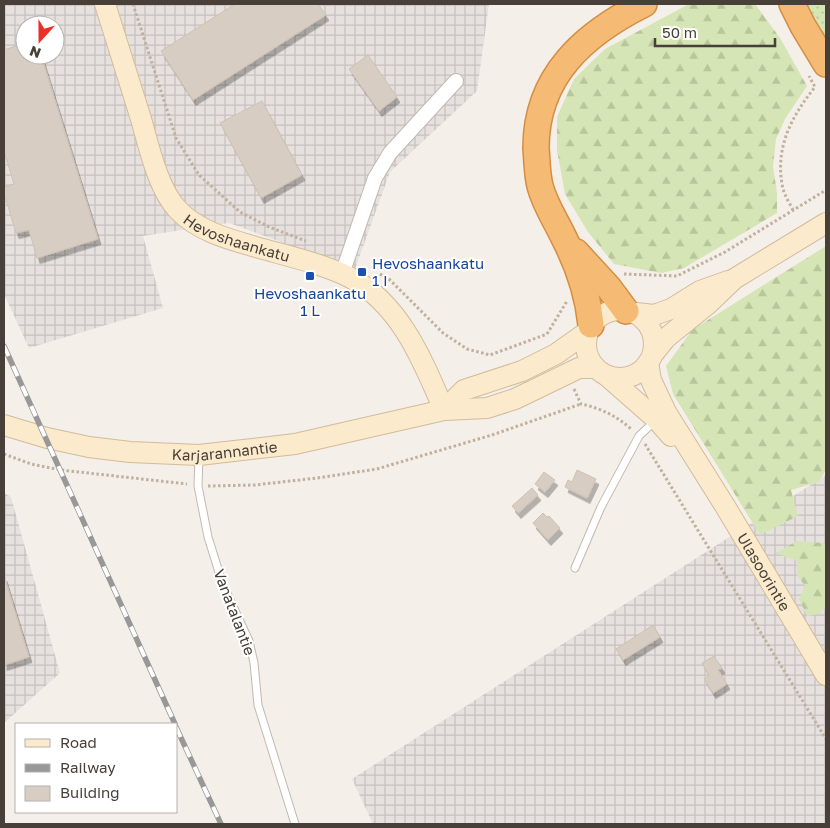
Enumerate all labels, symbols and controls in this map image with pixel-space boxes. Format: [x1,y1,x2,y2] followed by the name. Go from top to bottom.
[15,15,65,65] north arrow
[655,15,775,47] scale bar
[662,23,697,41] text: 50 m
[27,43,43,62] text: N
[180,210,292,265] street label: Hevoshaankatu
[372,254,484,289] place label: Hevoshaankatu 1 I
[356,266,368,278] marker: Hevoshaankatu 1 I
[304,270,316,282] marker: Hevoshaankatu 1 L
[254,284,366,319] place label: Hevoshaankatu 1 L
[171,437,279,464] street label: Karjarannantie
[734,529,795,614] street label: Ulasoorintie
[210,566,260,658] street label: Vanatalantie
[15,723,178,813] legend
[60,733,97,751] text: Road
[60,758,116,776] text: Railway
[60,783,120,801] text: Building

